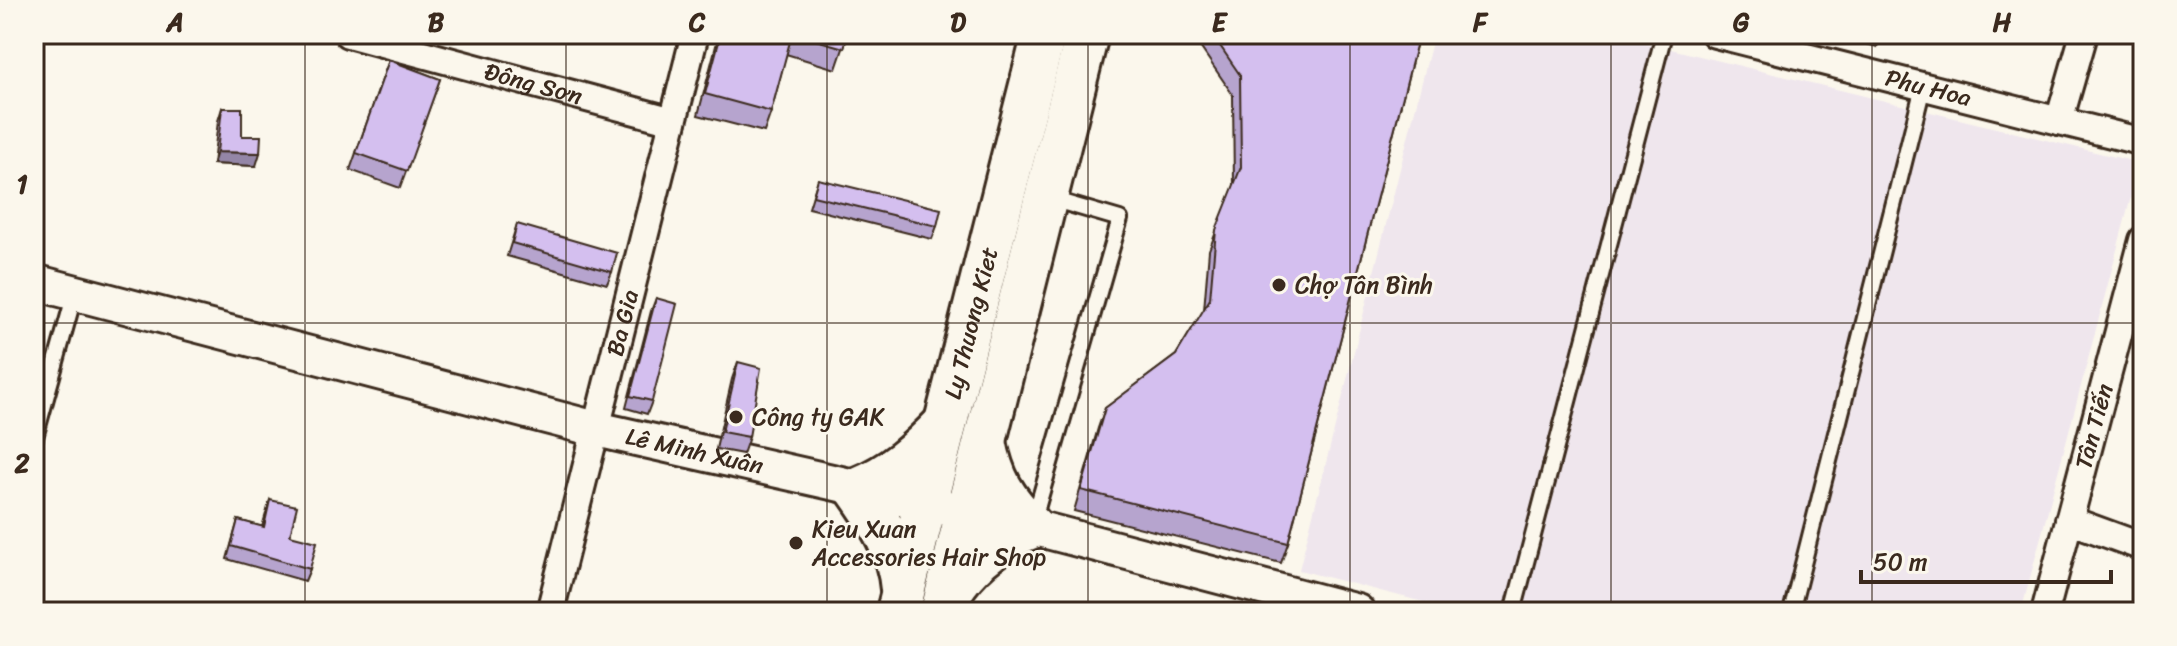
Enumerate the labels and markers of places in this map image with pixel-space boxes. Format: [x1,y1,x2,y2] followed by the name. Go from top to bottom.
[1295,264,1433,306] place label: Chợ Tân Bình
[1270,276,1288,294] marker: Chợ Tân Bình
[752,396,886,438] place label: Công ty GAK
[727,408,745,426] marker: Công ty GAK
[811,508,1047,578] place label: Kieu Xuan Accessories Hair Shop
[787,534,805,552] marker: Kieu Xuan Accessories Hair Shop

